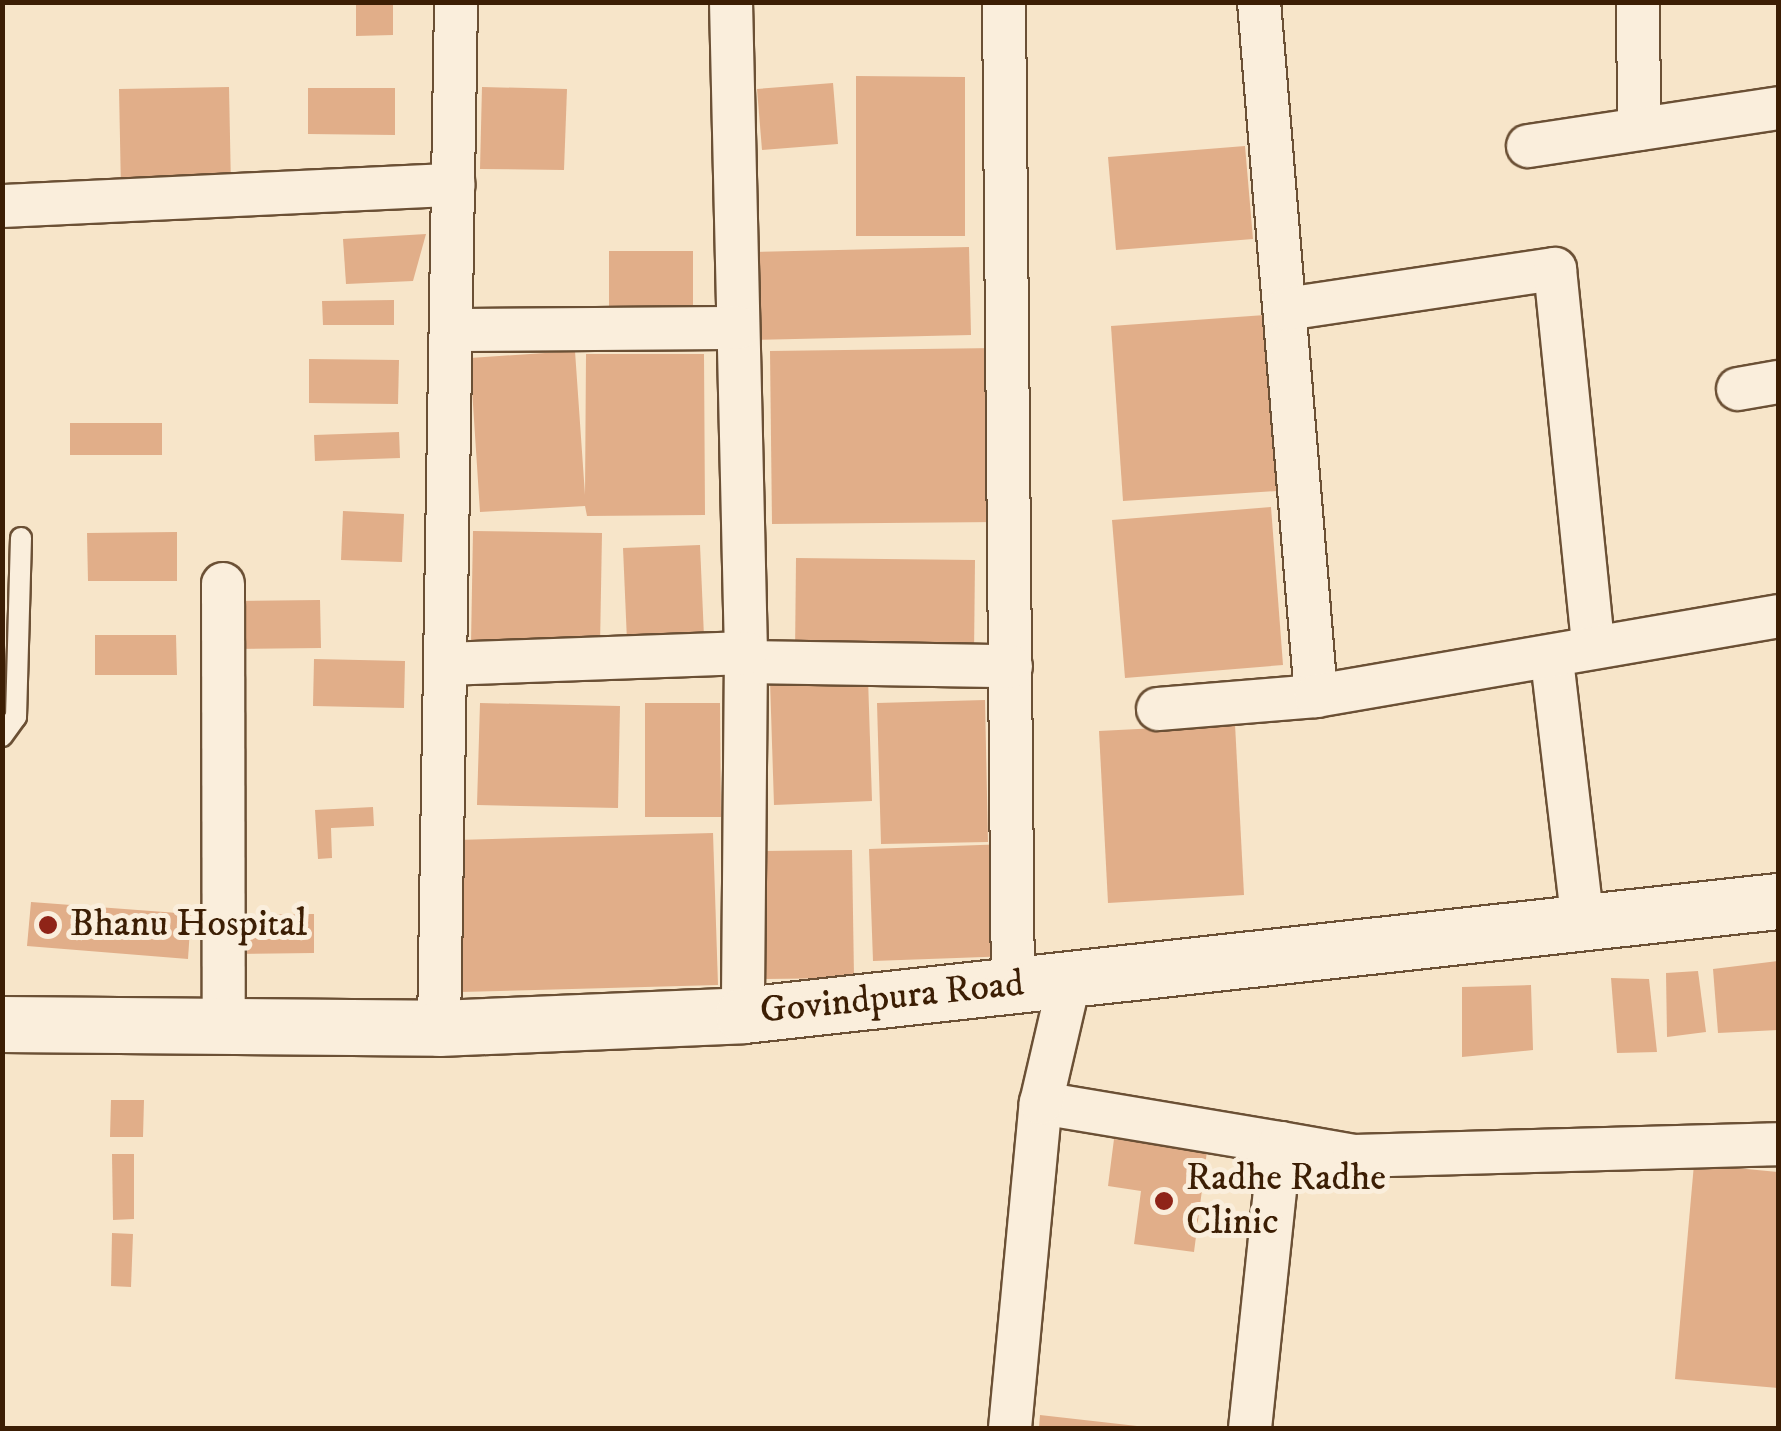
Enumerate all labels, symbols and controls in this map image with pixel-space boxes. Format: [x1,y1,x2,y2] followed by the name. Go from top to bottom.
[70,902,307,948] place label: Bhanu Hospital
[35,912,61,938] marker: Bhanu Hospital
[758,961,1026,1035] street label: Govindpura Road
[1186,1156,1386,1246] place label: Radhe Radhe Clinic
[1151,1188,1177,1214] marker: Radhe Radhe Clinic

